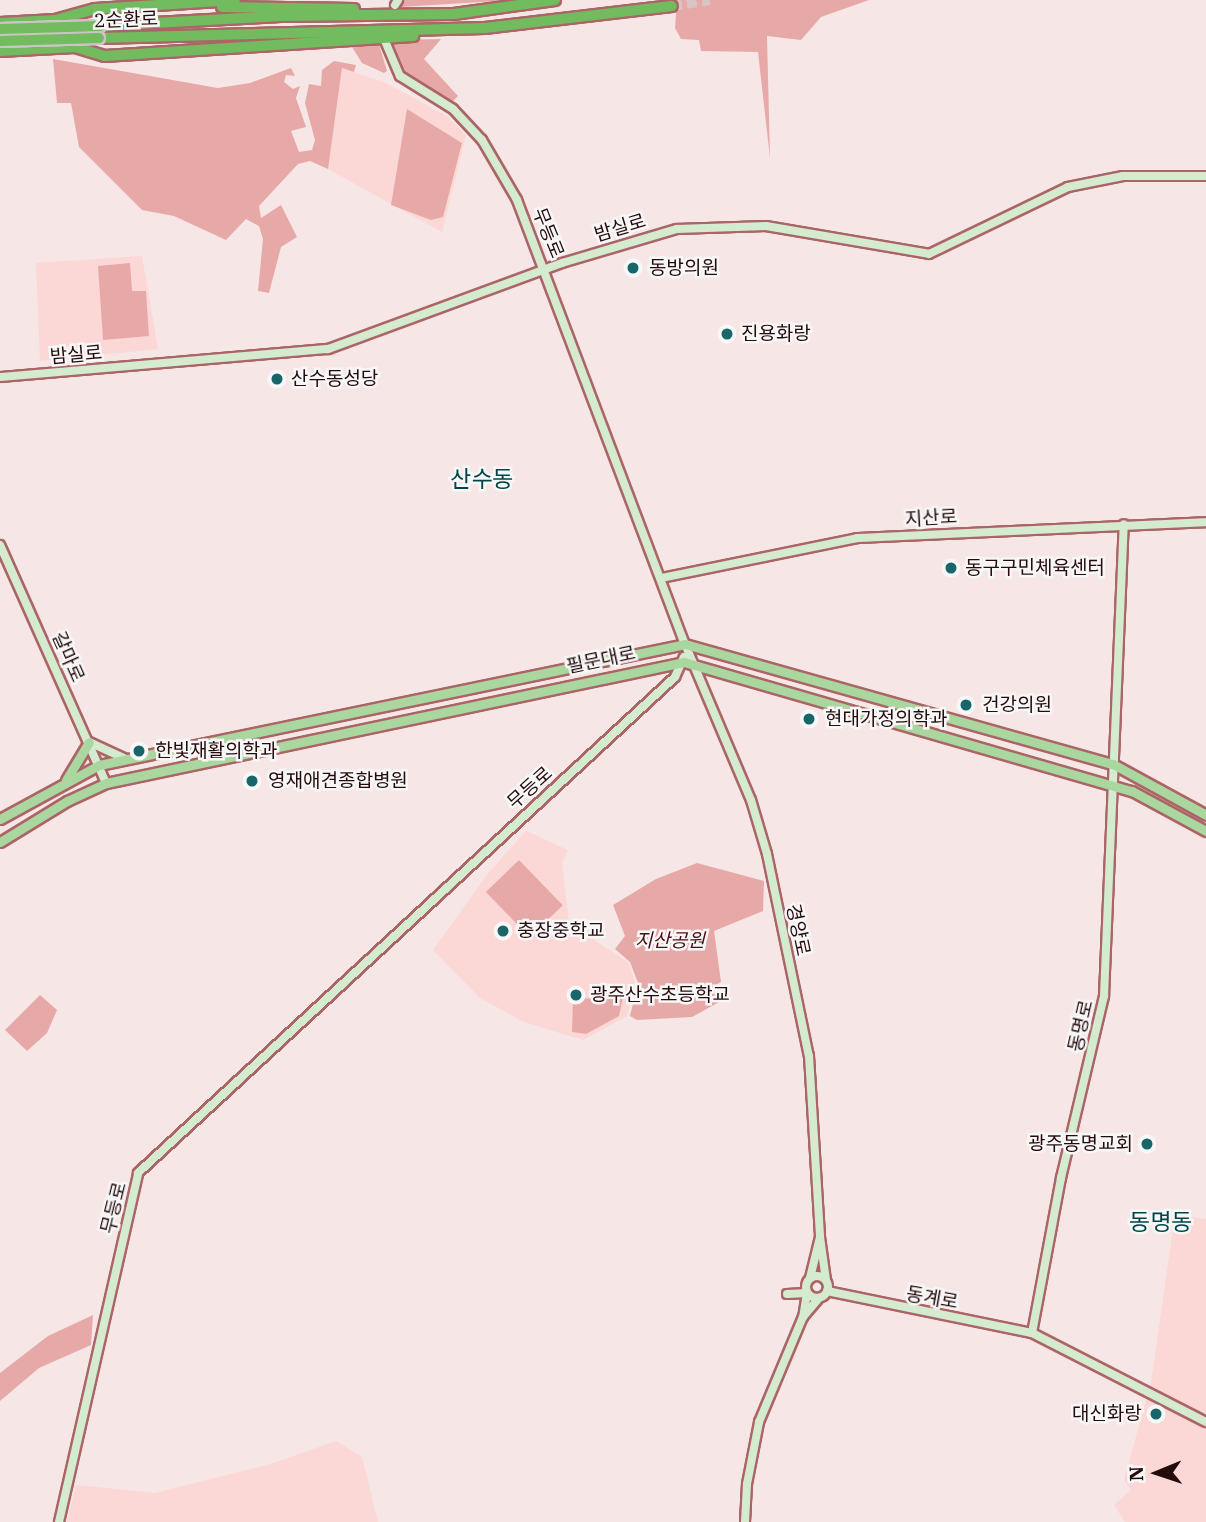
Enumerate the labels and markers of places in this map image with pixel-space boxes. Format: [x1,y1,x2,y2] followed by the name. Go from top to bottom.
[649,257,719,279] place label: 동방의원
[623,258,643,278] marker: 동방의원
[741,323,811,345] place label: 진용화랑
[719,326,735,342] marker: 진용화랑
[291,368,378,390] place label: 산수동성당
[269,371,285,387] marker: 산수동성당
[965,557,1105,579] place label: 동구구민체육센터
[943,560,959,576] marker: 동구구민체육센터
[982,694,1052,716] place label: 건강의원
[956,695,976,715] marker: 건강의원
[825,708,947,730] place label: 현대가정의학과
[799,709,819,729] marker: 현대가정의학과
[155,740,277,762] place label: 한빛재활의학과
[129,741,149,761] marker: 한빛재활의학과
[268,770,408,792] place label: 영재애견종합병원
[242,771,262,791] marker: 영재애견종합병원
[517,920,604,942] place label: 충장중학교
[495,923,511,939] marker: 충장중학교
[590,984,730,1006] place label: 광주산수초등학교
[568,987,584,1003] marker: 광주산수초등학교
[1028,1133,1133,1155] place label: 광주동명교회
[1139,1136,1155,1152] marker: 광주동명교회
[1072,1403,1142,1425] place label: 대신화랑
[1148,1406,1164,1422] marker: 대신화랑

